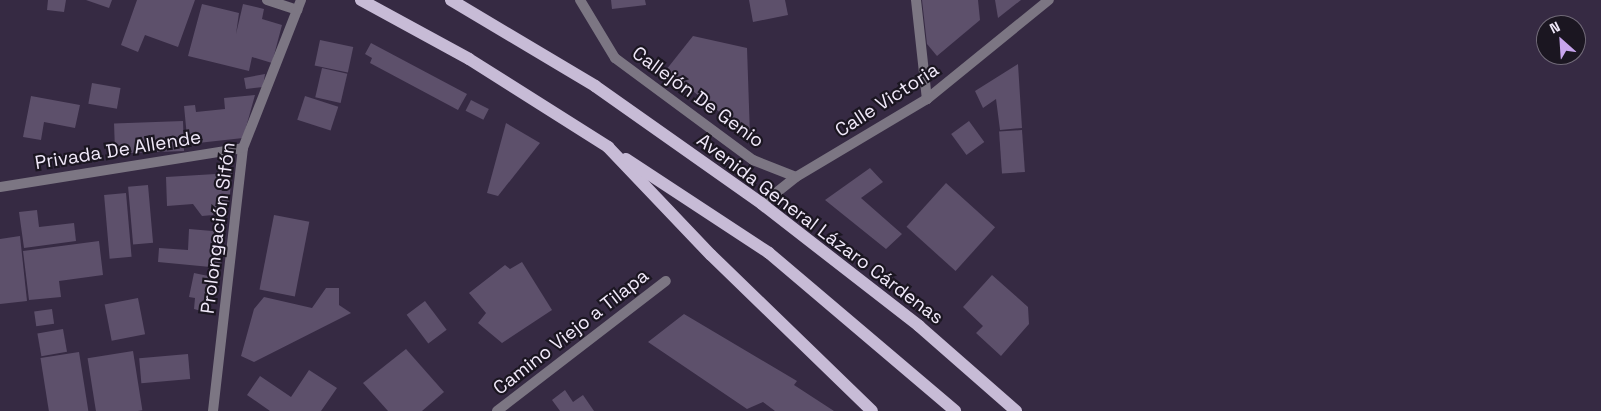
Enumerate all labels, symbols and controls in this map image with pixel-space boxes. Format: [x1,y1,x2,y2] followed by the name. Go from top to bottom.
[1536,15,1586,65] north arrow
[1547,17,1563,38] text: N
[628,42,768,152] street label: Callejón De Genio
[831,58,943,142] street label: Calle Victoria
[33,126,203,174] street label: Privada De Allende
[692,129,948,329] street label: Avenida General Lázaro Cárdenas
[196,141,240,315] street label: Prolongación Sifón
[489,264,653,400] street label: Camino Viejo a Tilapa

